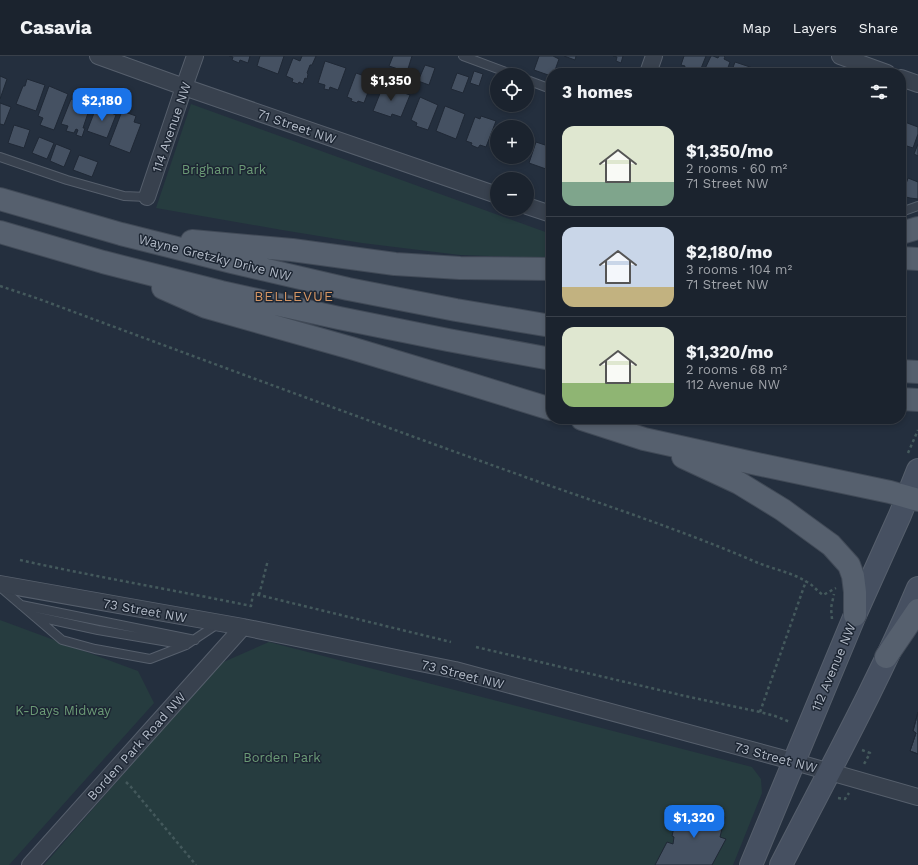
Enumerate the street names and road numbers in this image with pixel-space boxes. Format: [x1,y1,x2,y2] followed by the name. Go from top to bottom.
[149,80,194,174] street label: 114 Avenue NW
[255,106,339,147] street label: 71 Street NW
[137,231,293,284] street label: Wayne Gretzky Drive NW
[102,596,189,625] street label: 73 Street NW
[808,621,859,713] street label: 112 Avenue NW
[420,657,506,692] street label: 73 Street NW
[84,689,189,803] street label: Borden Park Road NW
[733,739,819,776] street label: 73 Street NW

